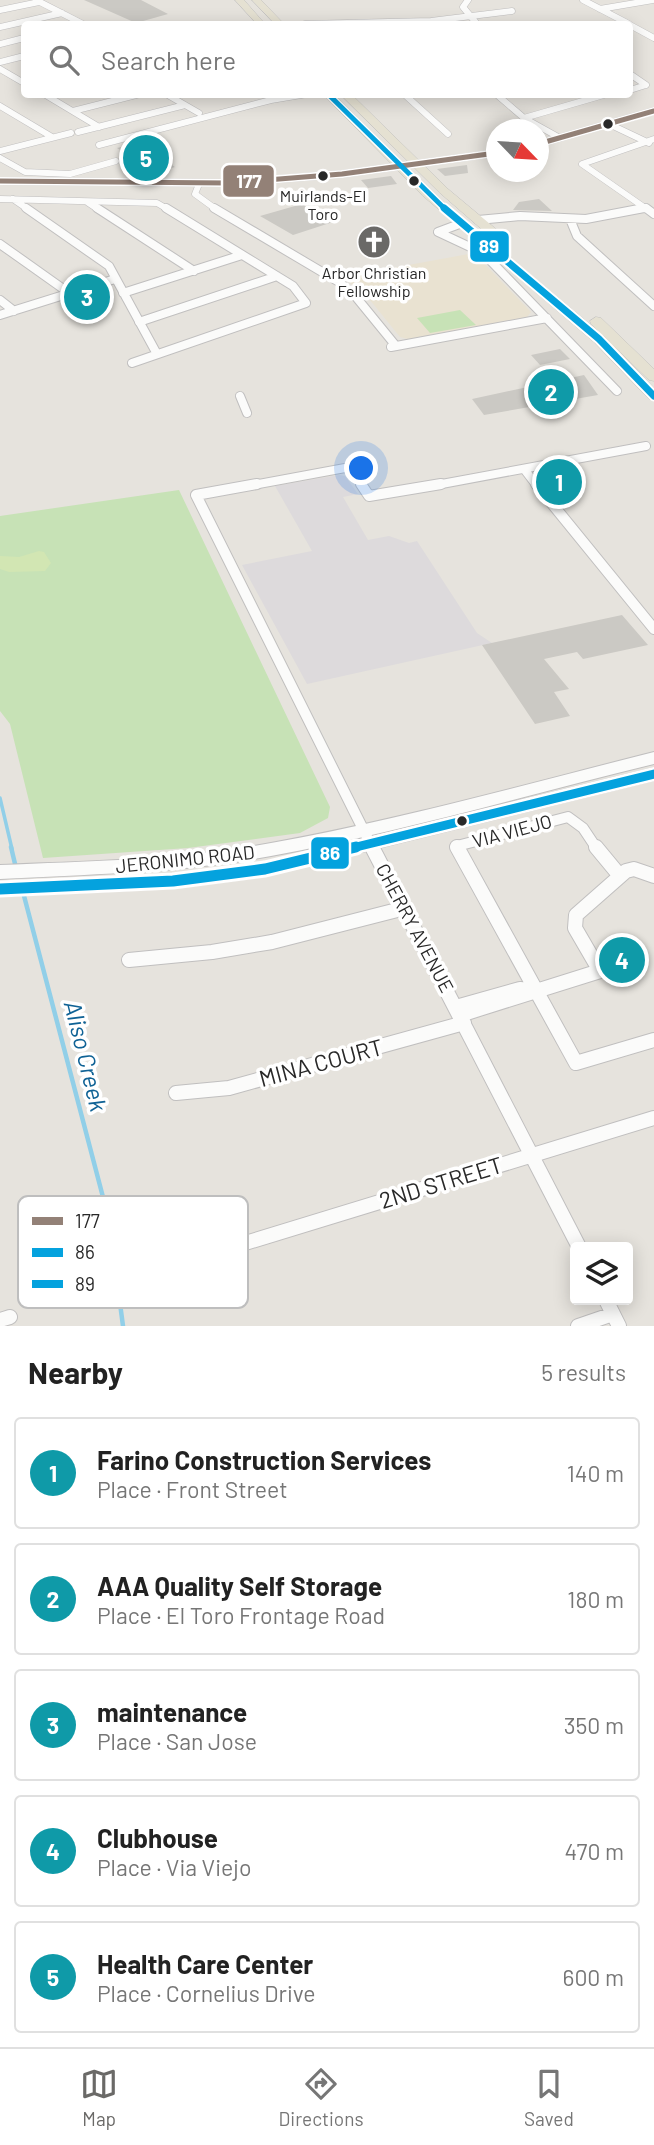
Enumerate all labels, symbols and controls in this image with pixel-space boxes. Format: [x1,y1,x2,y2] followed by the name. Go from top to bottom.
[21,21,633,98] search box
[45,41,83,79] icon: search
[101,44,236,75] text: Search here
[601,117,615,131] unlabelled marker
[486,119,549,182] north arrow
[123,132,169,184] pin: 5
[222,164,275,198] line badge: 177
[236,169,262,192] text: 177
[316,169,330,183] marker: Muirlands-El Toro
[407,174,421,188] unlabelled marker
[280,186,366,223] place label: Muirlands-El Toro
[355,223,393,261] church icon: Arbor Christian Fellowship
[469,230,510,263] line badge: 89
[479,234,499,257] text: 89
[322,263,426,300] place label: Arbor Christian Fellowship
[64,271,110,323] pin: 3
[528,366,574,418] pin: 2
[344,451,378,485] your location
[536,456,582,508] pin: 1
[469,809,554,852] street label: VIA VIEJO
[455,814,469,828] unlabelled marker
[310,836,350,870] line badge: 86
[114,840,256,877] street label: JERONIMO ROAD
[320,841,340,864] text: 86
[372,859,459,996] street label: CHERRY AVENUE
[599,934,645,986] pin: 4
[59,997,114,1114] water label: Aliso Creek
[256,1032,386,1092] street label: MINA COURT
[376,1150,506,1214] street label: 2ND STREET
[18,1196,248,1308] legend
[75,1209,100,1232] text: 177
[75,1240,95,1263] text: 86
[570,1242,633,1305] map controls
[570,1242,633,1305] button: layers
[75,1272,95,1295] text: 89
[28,1354,123,1390] text: Nearby
[541,1358,626,1386] text: 5 results
[97,1444,431,1475] text: Farino Construction Services
[49,1459,57,1487] text: 1
[567,1459,624,1487] text: 140 m
[97,1475,288,1503] text: Place · Front Street
[97,1570,382,1601] text: AAA Quality Self Storage
[47,1585,59,1613] text: 2
[567,1585,624,1613] text: 180 m
[97,1601,385,1629] text: Place · El Toro Frontage Road
[97,1696,247,1727] text: maintenance
[47,1711,59,1739] text: 3
[564,1711,624,1739] text: 350 m
[97,1727,257,1755] text: Place · San Jose
[97,1822,218,1853] text: Clubhouse
[46,1837,60,1865] text: 4
[565,1837,624,1865] text: 470 m
[97,1853,251,1881] text: Place · Via Viejo
[97,1948,313,1979] text: Health Care Center
[47,1963,59,1991] text: 5
[563,1963,624,1991] text: 600 m
[97,1979,316,2007] text: Place · Cornelius Drive
[80,2065,118,2130] tab: Map
[279,2065,364,2130] tab: Directions
[524,2065,574,2130] tab: Saved

